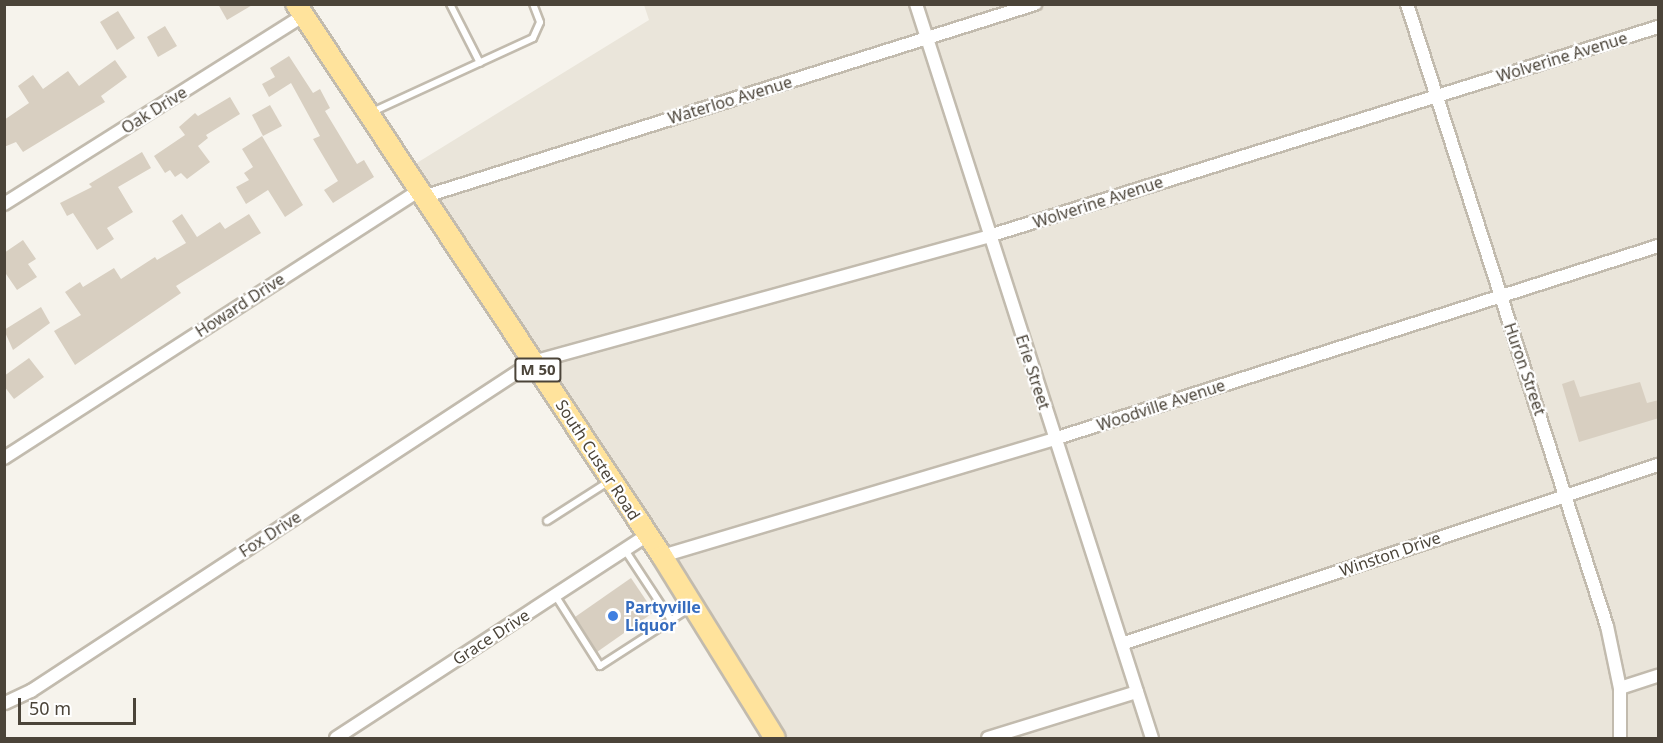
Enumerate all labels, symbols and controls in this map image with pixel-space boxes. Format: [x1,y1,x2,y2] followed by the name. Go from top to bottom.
[1494,28,1630,86] street label: Wolverine Avenue
[666,72,794,128] street label: Waterloo Avenue
[118,82,190,138] street label: Oak Drive
[1031,172,1165,232] street label: Wolverine Avenue
[192,269,288,341] street label: Howard Drive
[1500,320,1550,418] street label: Huron Street
[1012,332,1054,412] street label: Erie Street
[514,358,562,382] road number: M 50
[1094,375,1228,435] street label: Woodville Avenue
[552,396,644,524] street label: South Custer Road
[235,507,305,561] street label: Fox Drive
[1337,528,1443,580] street label: Winston Drive
[625,597,701,635] place label: Partyville Liquor
[449,605,533,669] street label: Grace Drive
[606,609,620,623] marker: Partyville Liquor
[21,686,140,724] scale bar
[29,696,71,720] text: 50 m

